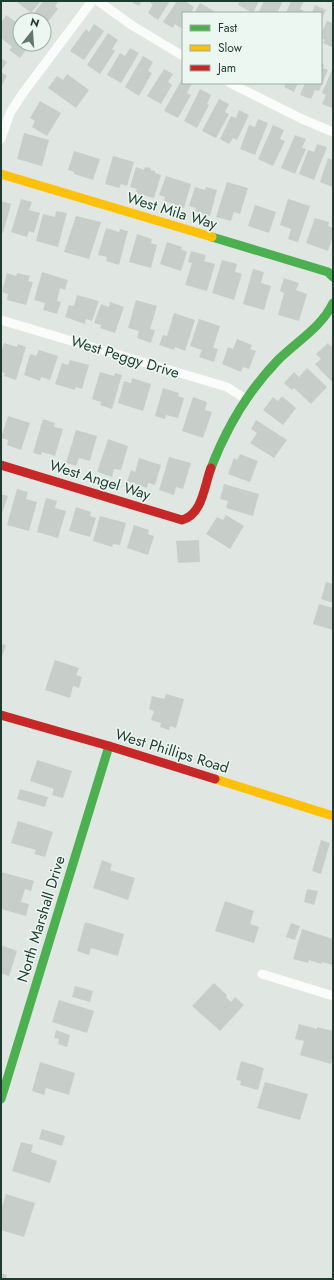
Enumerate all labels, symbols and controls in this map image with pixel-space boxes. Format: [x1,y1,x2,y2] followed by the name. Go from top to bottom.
[12,12,52,52] north arrow
[182,12,322,84] legend
[28,14,41,31] text: N
[218,19,237,37] text: Fast
[218,39,243,57] text: Slow
[216,59,236,77] text: Jam
[124,187,220,235] street label: West Mila Way
[68,330,182,384] street label: West Peggy Drive
[47,454,154,506] street label: West Angel Way
[112,723,232,779] street label: West Phillips Road
[11,853,71,985] street label: North Marshall Drive

